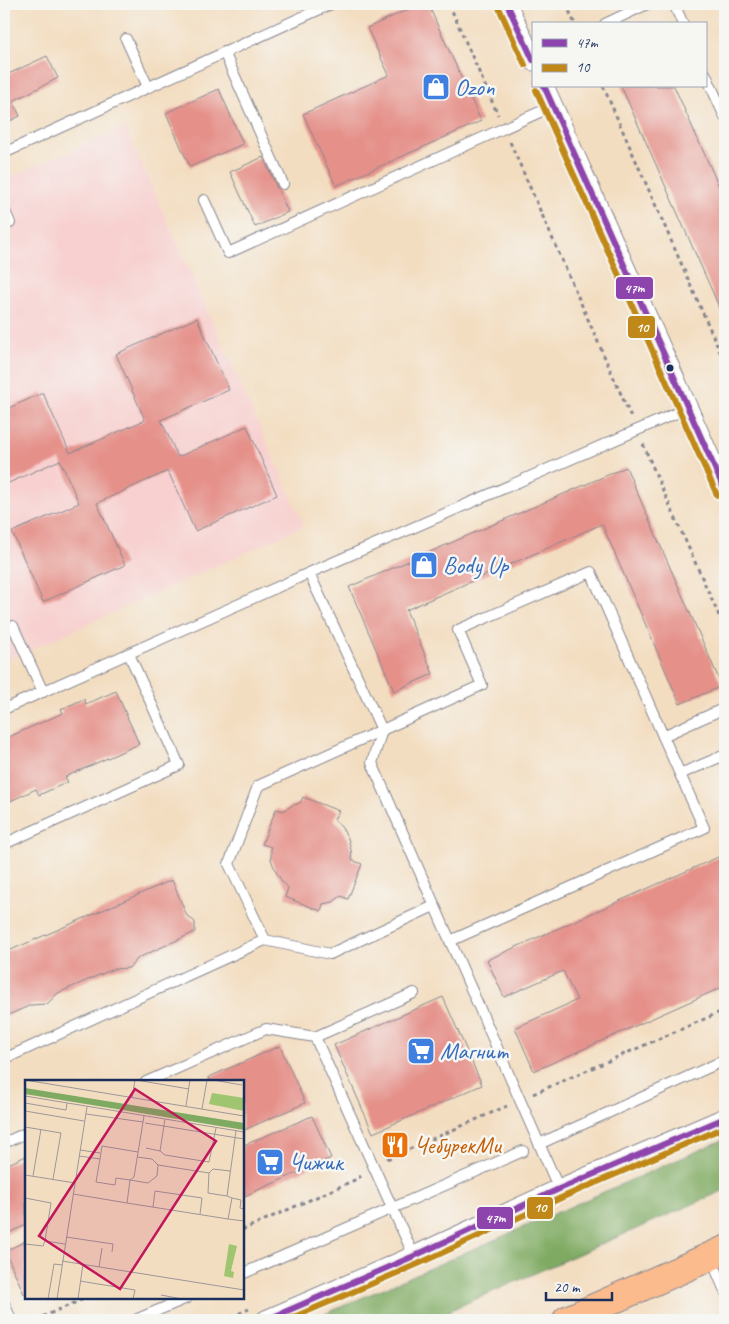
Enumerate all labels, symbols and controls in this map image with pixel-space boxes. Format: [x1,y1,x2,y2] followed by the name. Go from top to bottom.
[532,22,706,88] legend
[576,34,599,53] text: 47т
[576,58,591,77] text: 10
[421,72,451,102] shop icon: Ozon
[455,72,495,102] place label: Ozon
[615,276,654,300] line badge: 47т
[624,280,645,297] text: 47т
[627,315,656,339] line badge: 10
[636,319,650,336] text: 10
[665,363,675,373] unlabelled marker
[409,550,439,580] shop icon: Body Up
[443,550,510,580] place label: Body Up
[406,1036,436,1066] supermarket icon: Магнит
[440,1036,509,1066] place label: Магнит
[25,1080,244,1299] inset map
[380,1130,410,1160] restaurant icon: ЧебурекМи
[414,1130,503,1160] place label: ЧебурекМи
[255,1147,285,1177] supermarket icon: Чижик
[289,1147,345,1177] place label: Чижик
[526,1196,554,1220] line badge: 10
[534,1199,548,1216] text: 10
[476,1206,514,1230] line badge: 47т
[485,1210,506,1227] text: 47т
[546,1269,613,1301] scale bar
[554,1278,581,1297] text: 20 m

